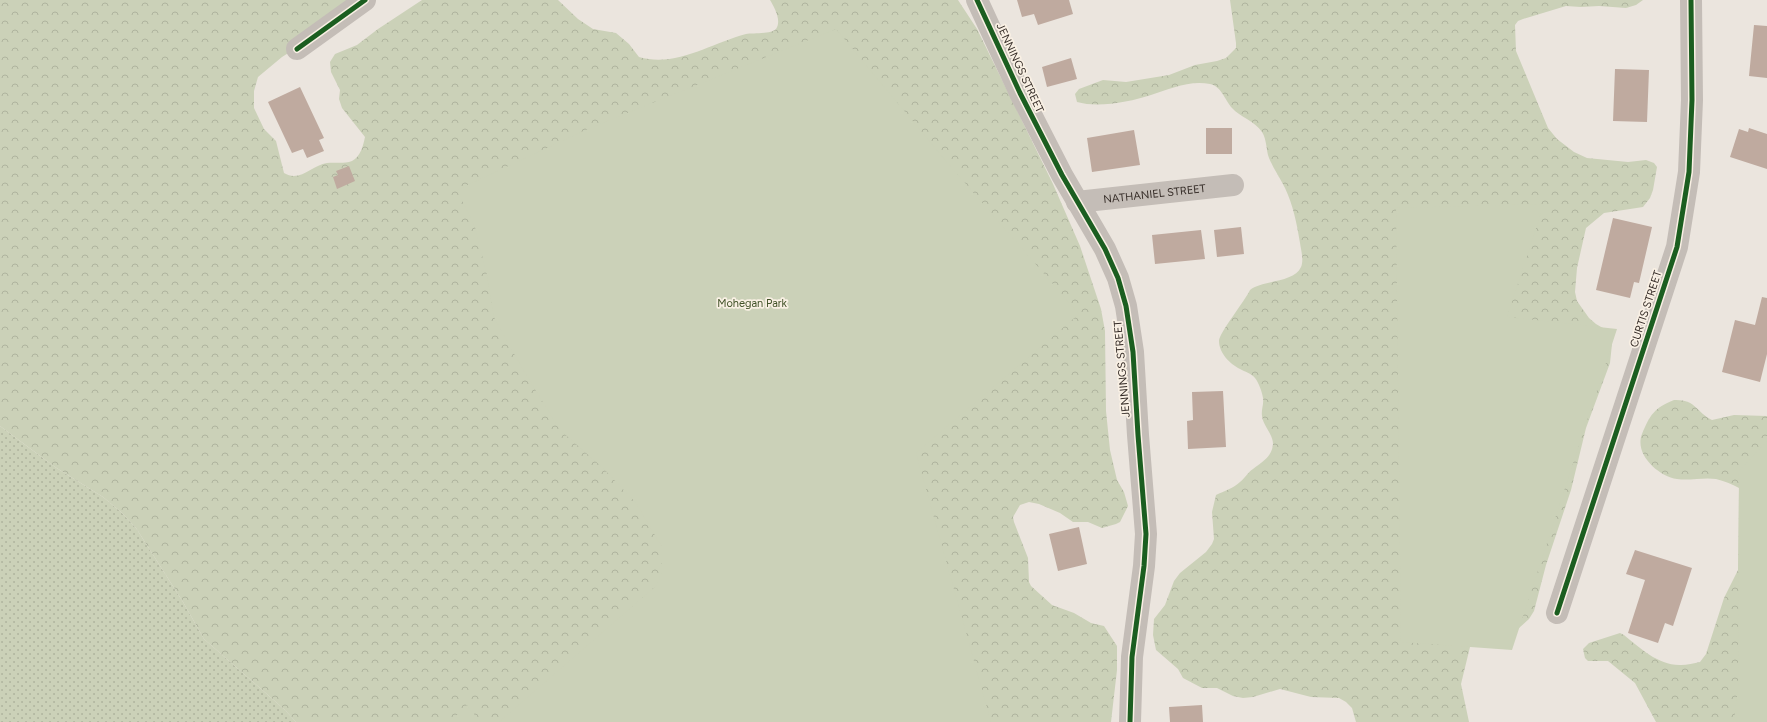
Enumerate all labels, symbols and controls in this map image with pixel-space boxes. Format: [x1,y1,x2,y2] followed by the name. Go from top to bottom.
[994,21,1046,115] street label: JENNINGS STREET
[1103,182,1206,206] street label: NATHANIEL STREET
[1627,269,1665,349] street label: CURTIS STREET
[717,297,787,310] park label: Mohegan Park
[1111,320,1133,418] street label: JENNINGS STREET

